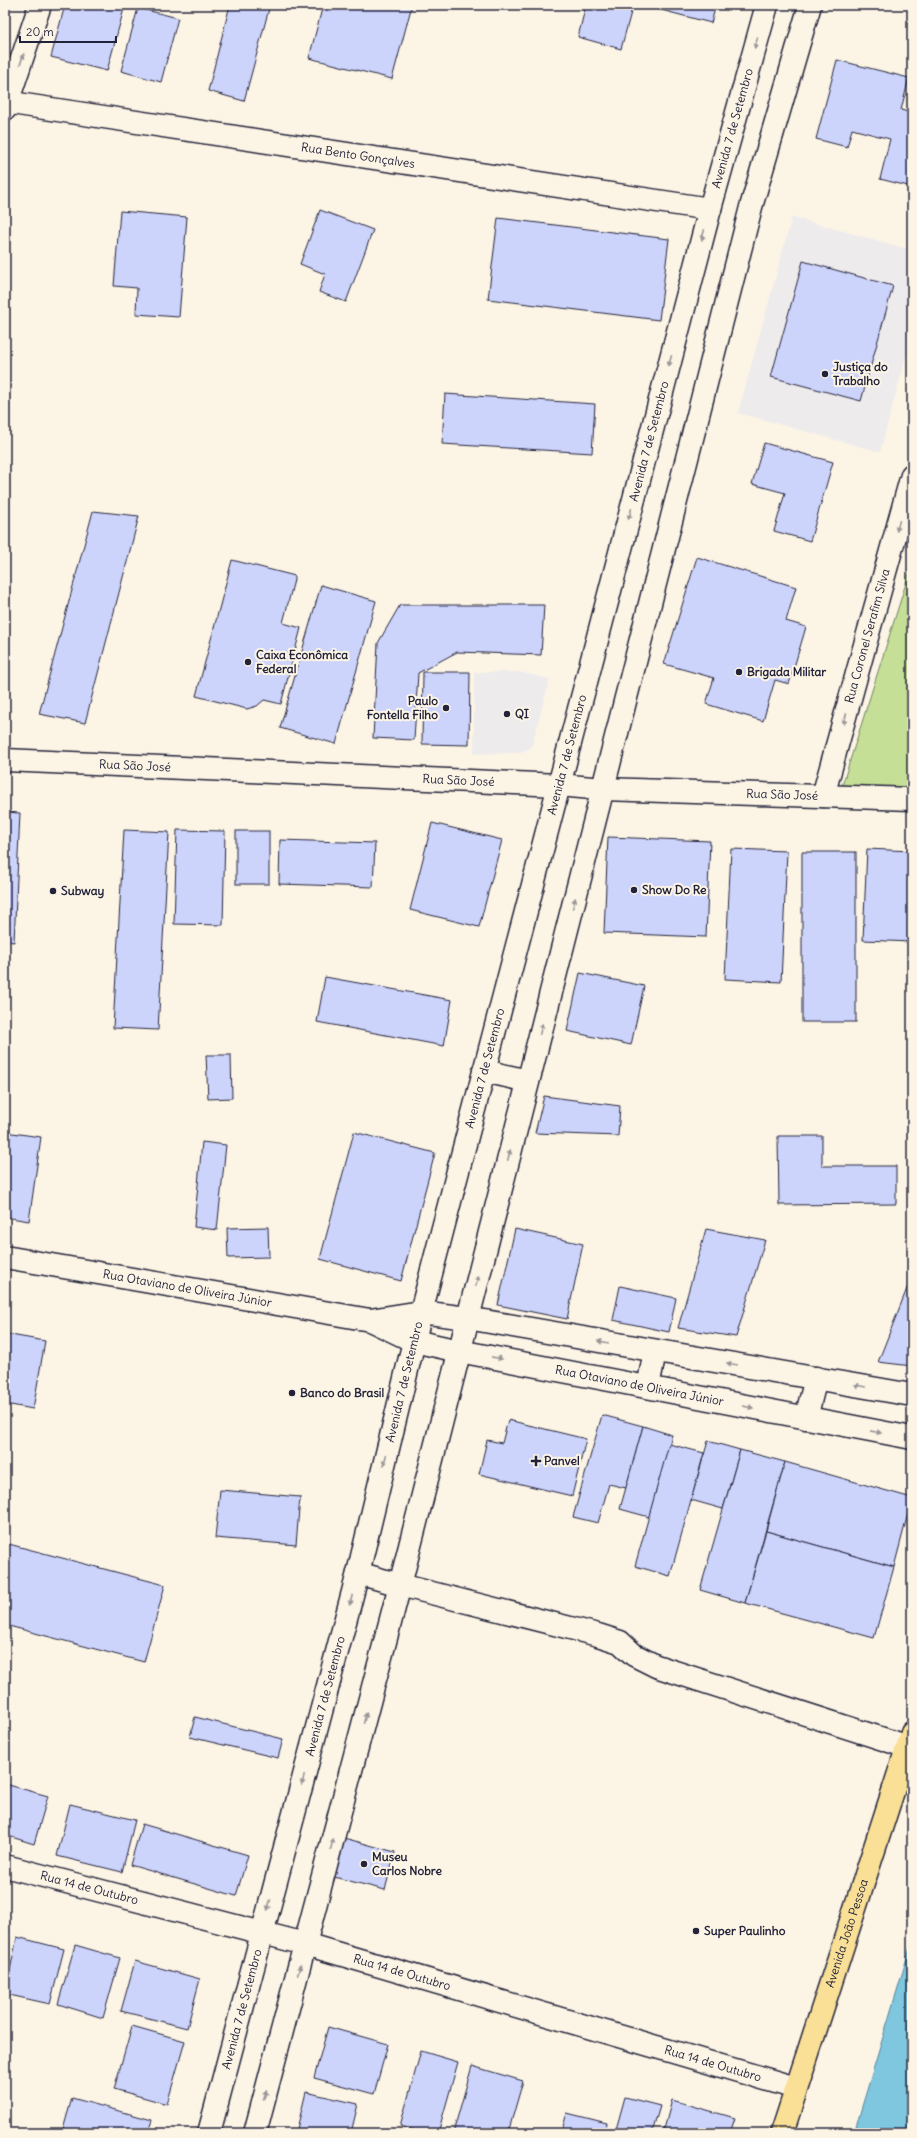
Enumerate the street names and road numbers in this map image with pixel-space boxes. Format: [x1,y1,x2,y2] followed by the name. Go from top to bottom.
[708,66,756,190] street label: Avenida 7 de Setembro
[300,139,416,171] street label: Rua Bento Gonçalves
[626,379,672,503] street label: Avenida 7 de Setembro
[841,567,893,705] street label: Rua Coronel Serafim Silva
[544,693,590,816] street label: Avenida 7 de Setembro
[99,756,171,774] street label: Rua São José
[422,771,495,789] street label: Rua São José
[746,786,818,803] street label: Rua São José
[461,1006,507,1130] street label: Avenida 7 de Setembro
[102,1266,273,1310] street label: Rua Otaviano de Oliveira Júnior
[382,1320,425,1444] street label: Avenida 7 de Setembro
[554,1362,725,1409] street label: Rua Otaviano de Oliveira Júnior
[302,1634,348,1758] street label: Avenida 7 de Setembro
[39,1867,140,1907] street label: Rua 14 de Outubro
[822,1877,871,1989] street label: Avenida João Pessoa
[218,1947,265,2071] street label: Avenida 7 de Setembro
[352,1951,453,1993] street label: Rua 14 de Outubro
[663,2042,764,2085] street label: Rua 14 de Outubro

